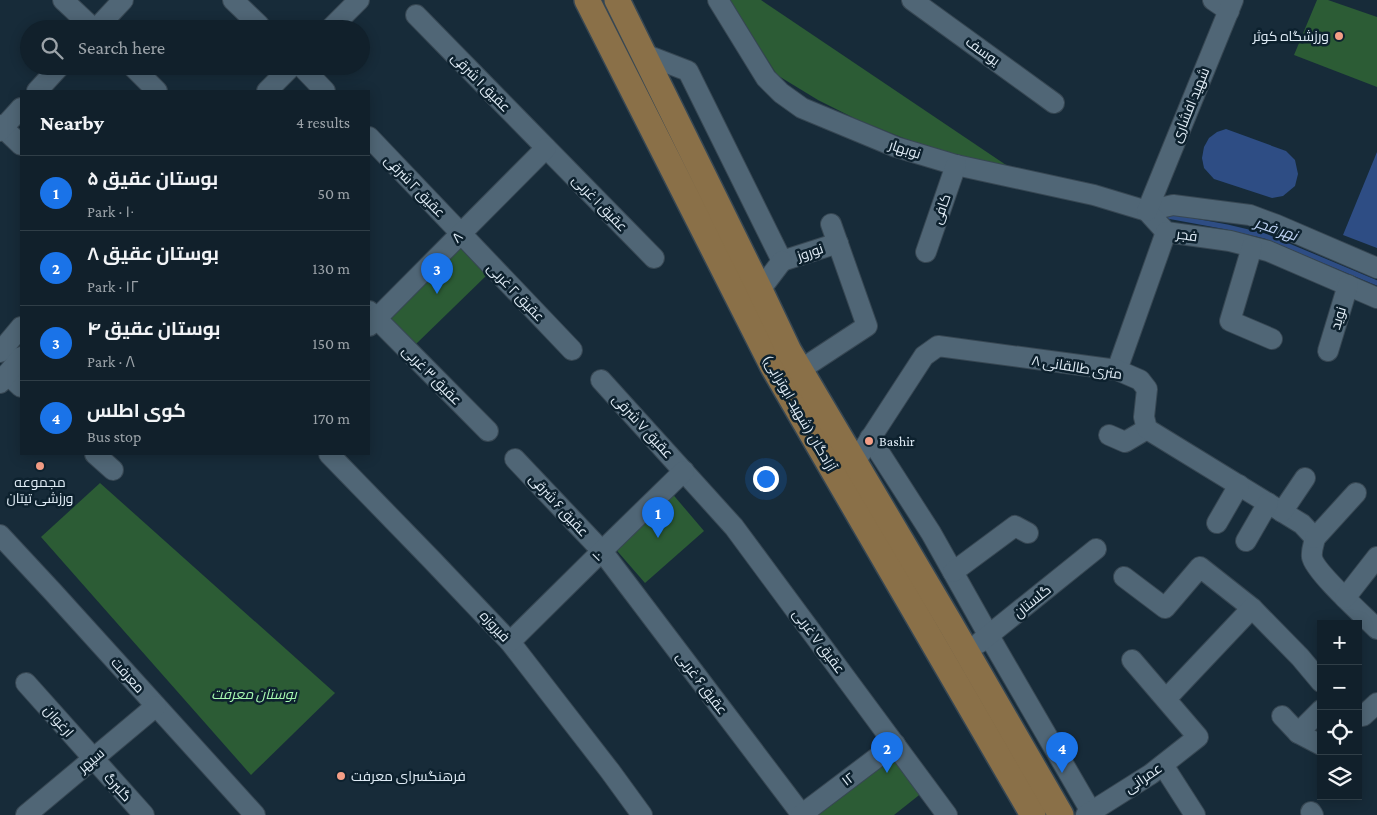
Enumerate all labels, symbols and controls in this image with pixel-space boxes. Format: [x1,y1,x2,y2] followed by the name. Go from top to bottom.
[20,20,370,75] search box
[1252,28,1329,44] place label: ورزشگاه کوثر
[1333,30,1345,42] marker: ورزشگاه کوثر
[963,33,1003,69] street label: یوسف
[38,34,66,62] icon: search
[78,37,165,58] text: Search here
[447,49,514,116] street label: عقیق ۱ شرقی
[1168,65,1212,145] street label: شهید افشاری
[40,111,104,135] text: Nearby
[296,114,350,131] text: 4 results
[886,136,923,162] street label: نوبهار
[381,152,449,221] street label: عقیق ۲ شرقی
[87,168,218,189] text: بوستان عقیق ۵
[568,172,631,235] street label: عقیق ۱ غربی
[53,185,59,202] text: 1
[318,185,350,202] text: 50 m
[928,192,954,226] street label: کافی
[87,203,134,220] text: Park · ۱۰
[1250,214,1301,245] water label: نهر فجر
[1174,225,1199,244] street label: فجر
[448,228,466,246] street label: ۸
[794,240,825,264] street label: نوروز
[87,243,219,264] text: بوستان عقیق ۸
[421,253,453,294] pin: 3
[483,259,548,325] street label: عقیق ۲ غربی
[52,260,60,277] text: 2
[312,260,350,277] text: 130 m
[87,278,139,295] text: Park · ۱۲
[1327,305,1349,331] street label: نوید
[87,318,220,339] text: بوستان عقیق ۴
[52,335,60,352] text: 3
[312,335,350,352] text: 150 m
[398,342,465,409] street label: عقیق ۳ غربی
[759,352,840,475] street label: آزادگان (شهید ابوترابی)
[1031,352,1123,382] street label: ۸ متری طالقانی
[87,353,135,370] text: Park · ۸
[609,391,677,462] street label: عقیق ۷ شرقی
[87,400,186,421] text: کوی اطلس
[52,410,60,427] text: 4
[313,410,350,427] text: 170 m
[87,428,141,445] text: Bus stop
[879,433,915,449] place label: Bashir
[863,435,875,447] marker: Bashir
[34,460,46,472] marker: مجموعه ورزشی تیتان
[753,466,779,492] your location
[525,470,592,540] street label: عقیق ۶ شرقی
[7,474,74,506] place label: مجموعه ورزشی تیتان
[642,497,674,538] pin: 1
[589,548,605,564] street label: ۱۰
[1010,581,1054,621] street label: گلستان
[789,606,848,677] street label: عقیق ۷ غربی
[477,607,513,645] street label: فیروزه
[1317,620,1362,800] map controls
[1317,620,1362,665] button: +
[672,648,731,718] street label: عقیق ۶ غربی
[108,654,148,696] street label: معرفت
[1317,665,1362,710] button: −
[211,686,298,703] park label: بوستان معرفت
[41,702,77,740] street label: ارغوان
[1317,710,1362,755] button: locate
[871,732,903,773] pin: 2
[1046,732,1078,773] pin: 4
[74,745,109,778] street label: سپهر
[1317,755,1362,800] button: layers
[1121,760,1165,796] street label: عمرانی
[351,768,466,784] place label: فرهنگسرای معرفت
[101,769,135,805] street label: گلبرگ
[839,769,857,789] street label: ۱۲
[335,770,347,782] marker: فرهنگسرای معرفت

